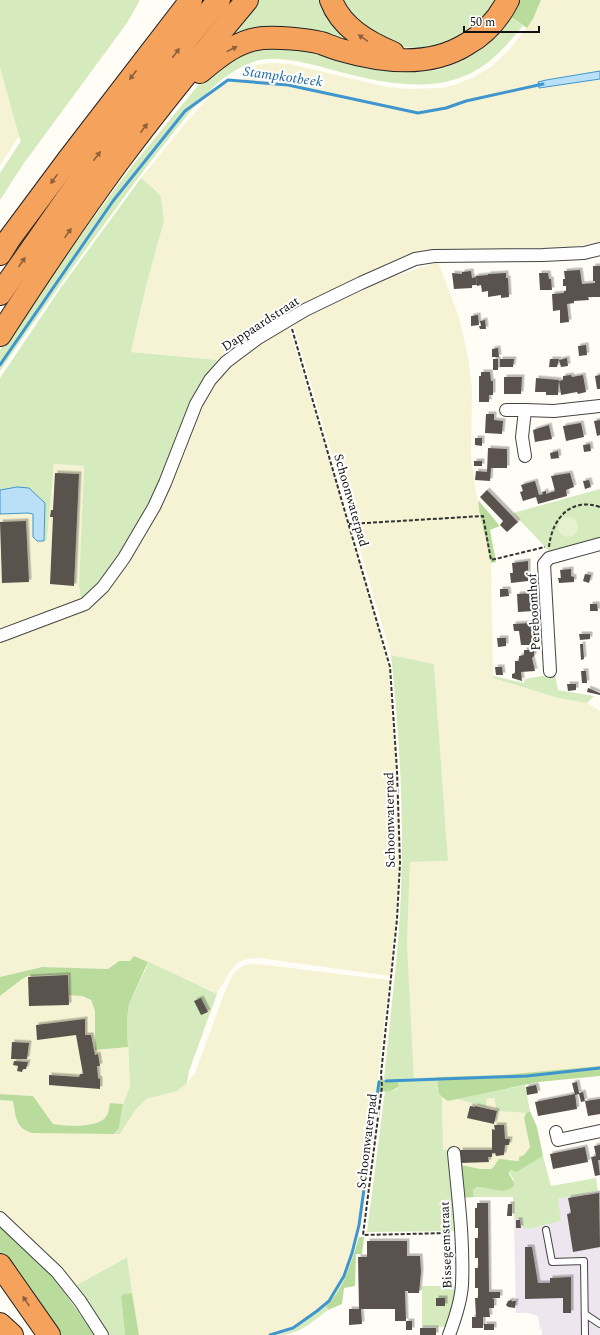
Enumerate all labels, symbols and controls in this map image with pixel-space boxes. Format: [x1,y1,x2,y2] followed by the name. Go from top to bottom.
[464,8,539,34] scale bar
[470,13,495,32] text: 50 m
[357,34,369,41] one-way arrow
[226,46,238,52] one-way arrow
[172,47,181,58] one-way arrow
[242,61,324,93] water label: Stampkotbeek
[129,70,137,81] one-way arrow
[140,123,148,134] one-way arrow
[93,151,102,162] one-way arrow
[50,173,59,184] one-way arrow
[64,228,72,239] one-way arrow
[18,257,26,267] one-way arrow
[218,291,304,357] street label: Dappaardstraat
[328,451,374,549] street label: Schoonwaterpad
[522,571,546,651] street label: Pereboomhof
[379,772,401,868] street label: Schoonwaterpad
[351,1092,383,1190] street label: Schoonwaterpad
[434,1201,458,1289] street label: Bissegemstraat
[22,1296,30,1306] one-way arrow

